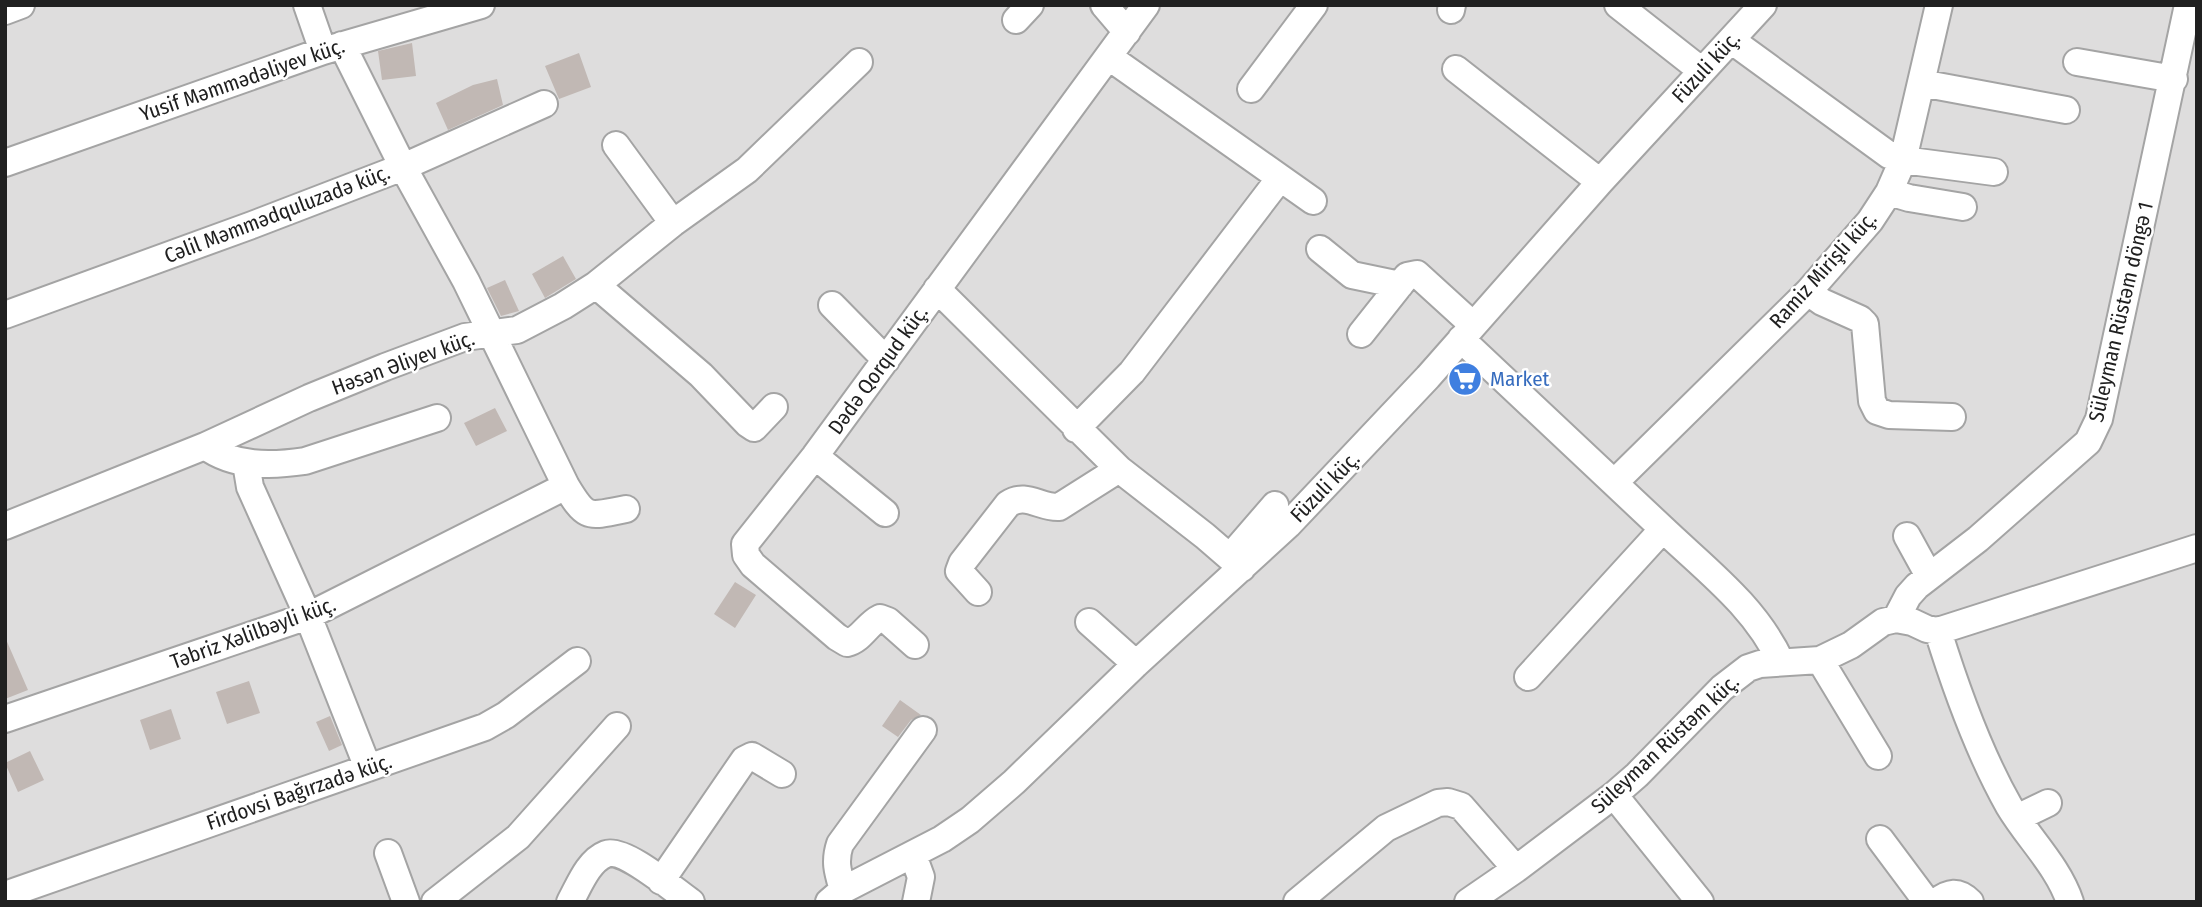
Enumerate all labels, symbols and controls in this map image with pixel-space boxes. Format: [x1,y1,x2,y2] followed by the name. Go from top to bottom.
[1666,26,1746,108] street label: Füzuli küç.
[136,33,348,127] street label: Yusif Məmmədəliyev küç.
[160,159,394,269] street label: Cəlil Məmmədquluzadə küç.
[2083,199,2159,425] street label: Süleyman Rüstəm döngə 1
[1764,206,1882,334] street label: Ramiz Mirişli küç.
[822,300,934,440] street label: Dədə Qorqud küç.
[328,325,478,401] street label: Həsən Əliyev küç.
[1446,360,1484,398] supermarket icon: Market
[1490,366,1550,392] place label: Market
[1285,446,1365,528] street label: Füzuli küç.
[167,591,339,675] street label: Təbriz Xəlilbəyli küç.
[1586,669,1744,819] street label: Süleyman Rüstəm küç.
[203,748,395,836] street label: Firdovsi Bağırzadə küç.

